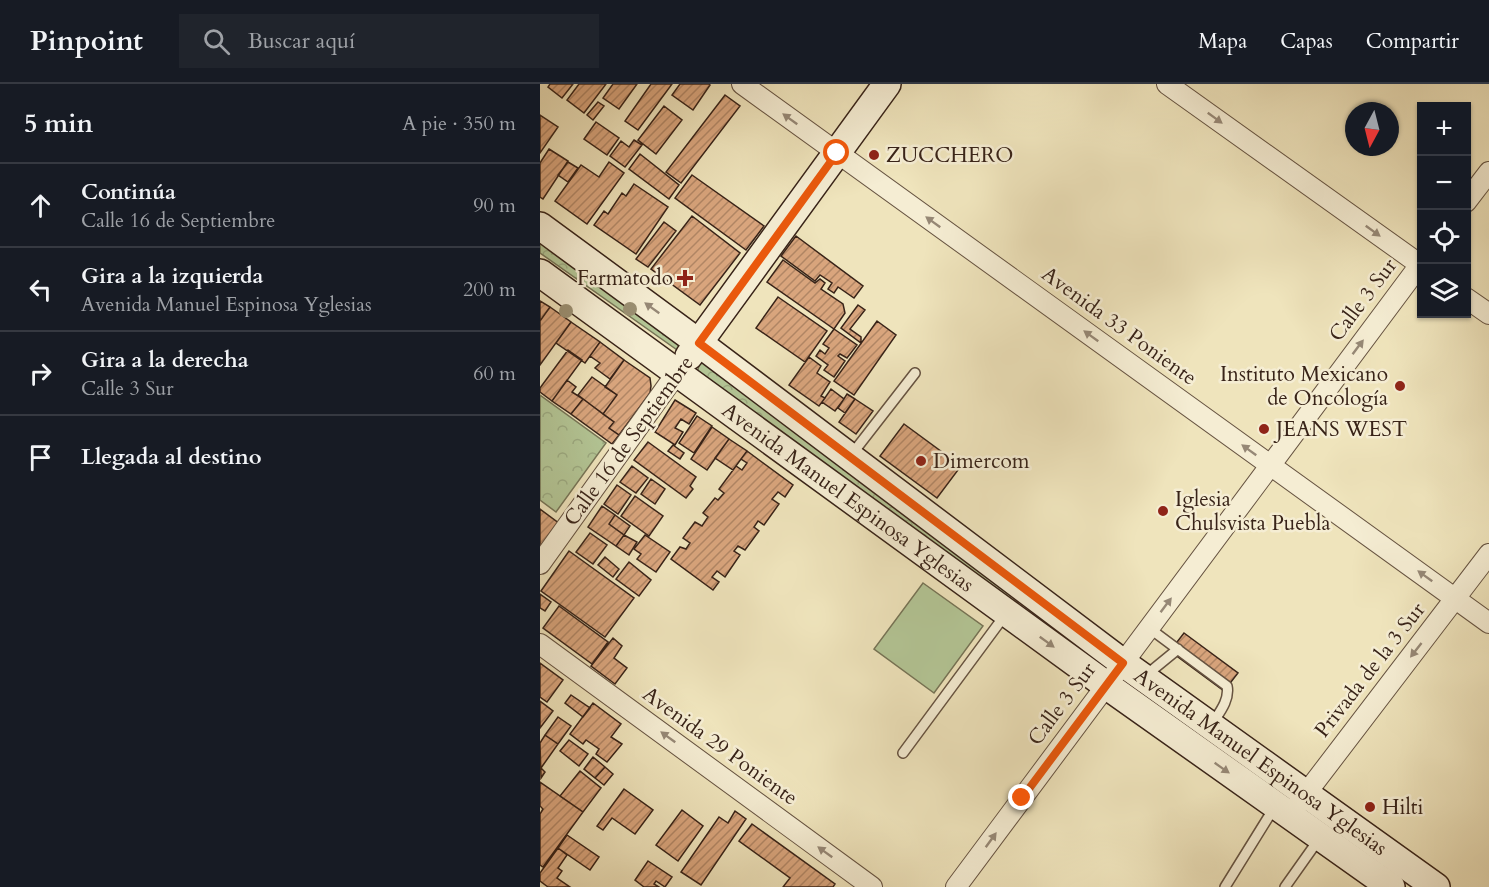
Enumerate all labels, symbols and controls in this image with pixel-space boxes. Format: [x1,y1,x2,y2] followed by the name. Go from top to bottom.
[179,14,599,68] search box
[30,22,143,60] text: Pinpoint
[200,25,233,58] icon: search
[248,26,355,56] text: Buscar aquí
[1198,27,1247,56] text: Mapa
[1280,27,1333,56] text: Capas
[1366,27,1459,56] text: Compartir
[1345,102,1399,156] north arrow
[1417,102,1471,318] map controls
[1417,102,1471,156] button: +
[24,106,93,141] text: 5 min
[402,110,516,137] text: A pie · 350 m
[1206,112,1222,124] one-way arrow
[782,113,798,125] one-way arrow
[823,139,849,165] route start
[886,141,1013,170] place label: ZUCCHERO
[867,148,881,162] marker: ZUCCHERO
[1417,156,1471,210] button: −
[81,177,176,207] text: Continúa
[24,189,57,222] icon: ahead
[473,192,516,219] text: 90 m
[81,207,275,234] text: Calle 16 de Septiembre
[1417,210,1471,264] button: locate
[925,216,941,228] one-way arrow
[1366,225,1381,237] one-way arrow
[1322,252,1404,348] street label: Calle 3 Sur
[1036,260,1202,392] street label: Avenida 33 Poniente
[81,261,264,291] text: Gira a la izquierda
[577,264,673,293] place label: Farmatodo
[1417,264,1471,318] button: layers
[678,271,692,285] marker: Farmatodo
[24,273,57,306] icon: left
[463,276,516,303] text: 200 m
[81,291,372,318] text: Avenida Manuel Espinosa Yglesias
[645,303,660,315] one-way arrow
[1084,330,1100,342] one-way arrow
[1352,339,1364,355] one-way arrow
[81,345,249,375] text: Gira a la derecha
[557,350,701,532] street label: Calle 16 de Septiembre
[24,357,57,390] icon: right
[473,360,516,387] text: 60 m
[1220,360,1388,413] place label: Instituto Mexicano de Oncología
[81,375,173,402] text: Calle 3 Sur
[1393,379,1407,393] marker: Instituto Mexicano de Oncología
[716,396,980,599] street label: Avenida Manuel Espinosa Yglesias
[1273,415,1407,444] place label: JEANS WEST
[1257,422,1271,436] marker: JEANS WEST
[24,441,57,474] icon: arrive
[81,442,262,472] text: Llegada al destino
[1242,444,1258,456] one-way arrow
[933,447,1030,476] place label: Dimercom
[914,454,928,468] marker: Dimercom
[1175,485,1331,538] place label: Iglesia Chulsvista Puebla
[1156,504,1170,518] marker: Iglesia Chulsvista Puebla
[1417,570,1433,582] one-way arrow
[1308,596,1432,744] street label: Privada de la 3 Sur
[1160,597,1172,613] one-way arrow
[1038,636,1054,648] one-way arrow
[1410,643,1422,658] one-way arrow
[1021,656,1103,752] street label: Calle 3 Sur
[1128,661,1393,862] street label: Avenida Manuel Espinosa Yglesias
[637,680,803,812] street label: Avenida 29 Poniente
[660,732,675,744] one-way arrow
[1214,762,1230,774] one-way arrow
[1008,784,1034,810] route end
[1382,793,1423,822] place label: Hilti
[1363,800,1377,814] marker: Hilti
[984,832,997,848] one-way arrow
[817,846,833,859] one-way arrow

